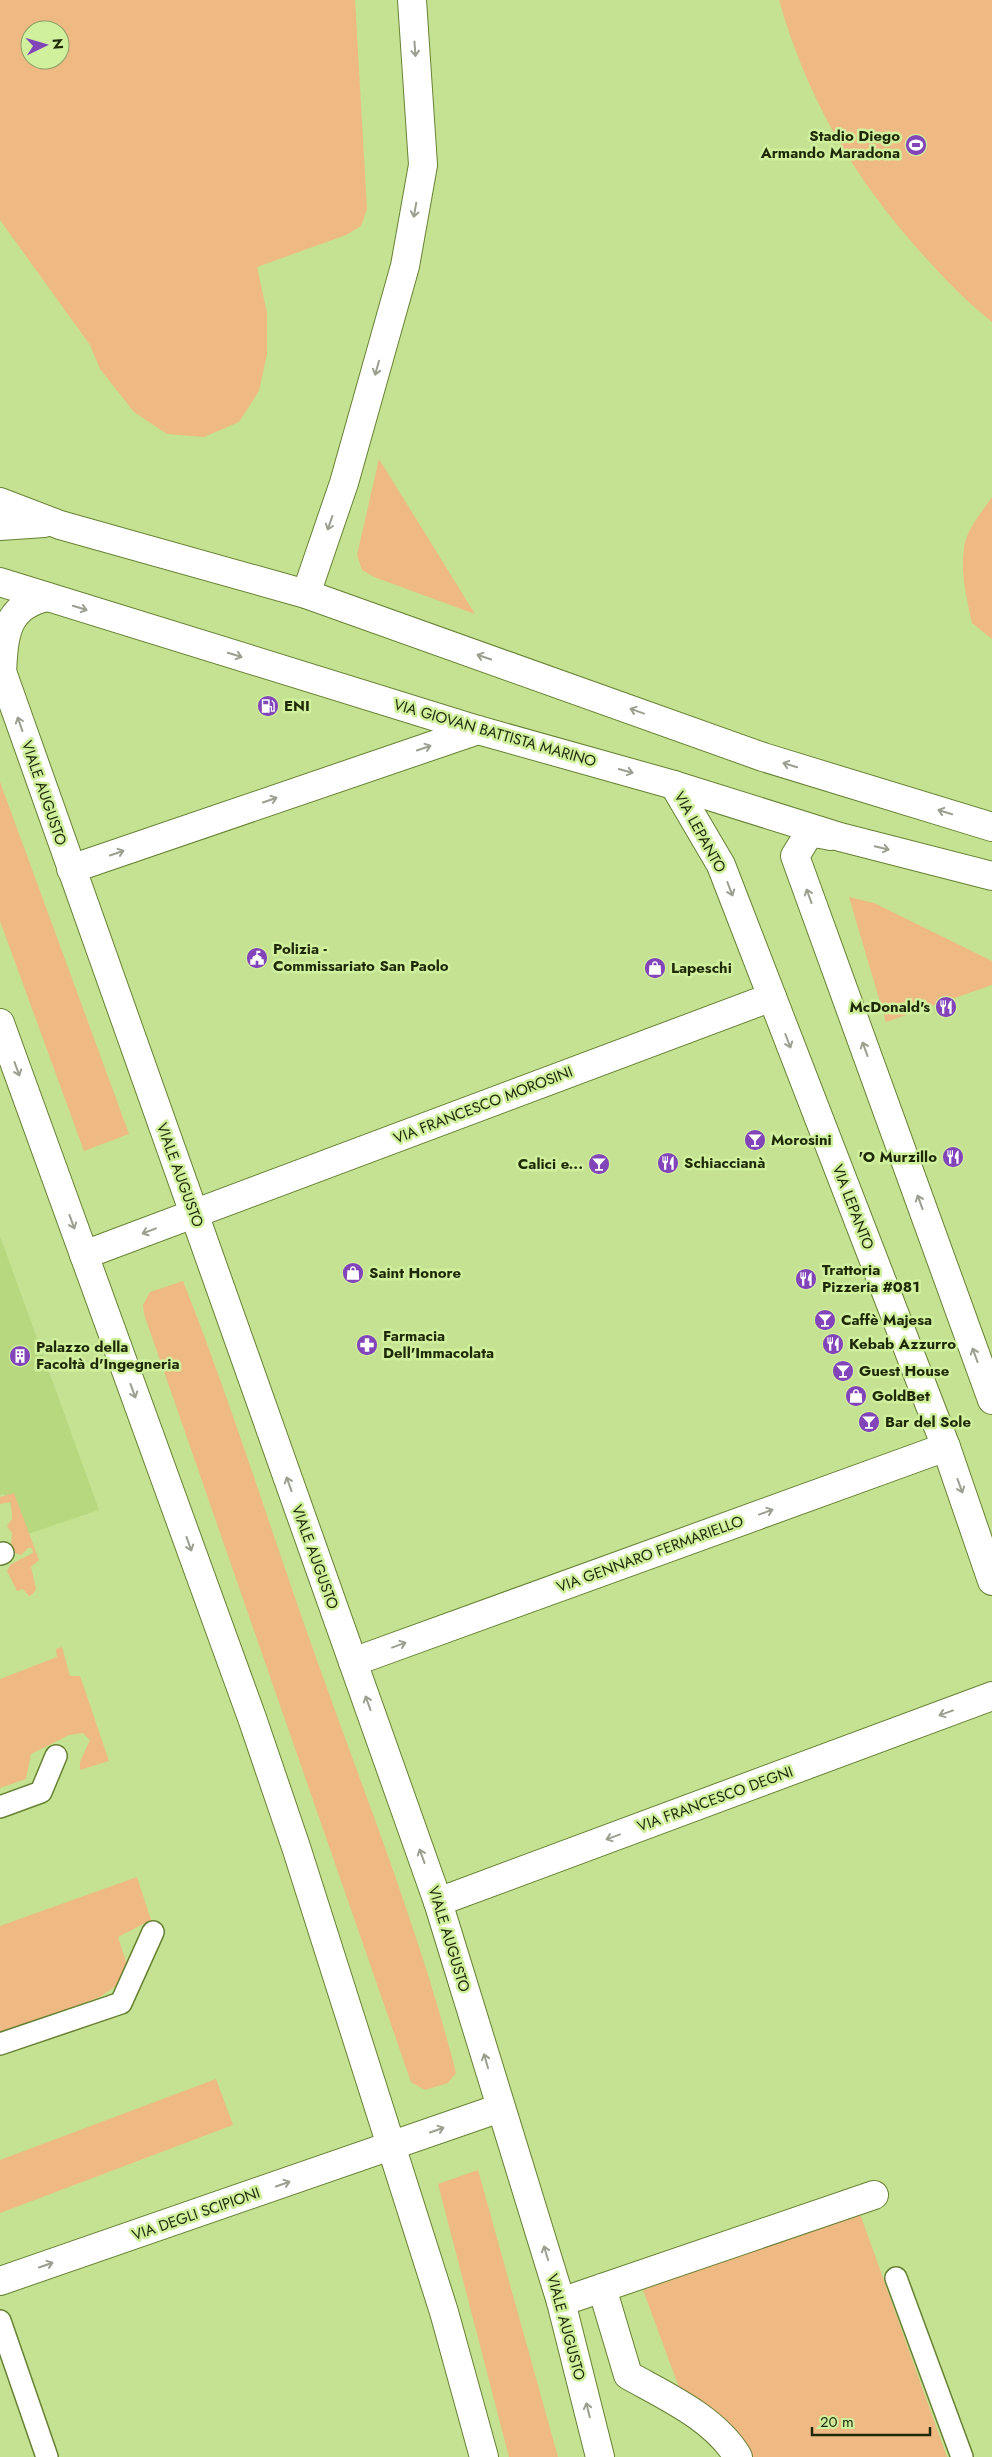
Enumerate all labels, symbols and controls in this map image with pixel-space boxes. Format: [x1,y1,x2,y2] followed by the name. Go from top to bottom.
[20,20,70,70] north arrow
[48,37,68,50] text: N
[410,40,420,56] one-way arrow
[760,125,900,164] place label: Stadio Diego Armando Maradona
[904,133,928,157] sports icon: Stadio Diego Armando Maradona
[410,202,420,218] one-way arrow
[371,359,381,375] one-way arrow
[325,515,334,531] one-way arrow
[72,603,88,613] one-way arrow
[227,651,243,661] one-way arrow
[476,651,492,661] one-way arrow
[256,694,280,718] fuel station icon: ENI
[391,694,599,773] street label: VIA GIOVAN BATTISTA MARINO
[284,695,310,717] place label: ENI
[629,706,645,715] one-way arrow
[15,717,24,732] one-way arrow
[16,738,72,849] street label: VIALE AUGUSTO
[416,743,432,752] one-way arrow
[782,760,798,770] one-way arrow
[618,767,634,777] one-way arrow
[669,787,731,877] street label: VIA LEPANTO
[262,795,278,804] one-way arrow
[938,807,954,817] one-way arrow
[874,844,890,853] one-way arrow
[108,848,124,857] one-way arrow
[726,881,735,896] one-way arrow
[804,889,813,905] one-way arrow
[273,938,449,977] place label: Polizia - Commissariato San Paolo
[245,946,269,970] public building icon: Polizia - Commissariato San Paolo
[643,956,667,980] shop icon: Lapeschi
[671,957,732,979] place label: Lapeschi
[934,995,958,1019] restaurant icon: McDonald's
[849,996,930,1018] place label: McDonald's
[785,1033,794,1048] one-way arrow
[860,1042,869,1057] one-way arrow
[13,1061,22,1076] one-way arrow
[390,1061,576,1149] street label: VIA FRANCESCO MOROSINI
[151,1120,209,1230] street label: VIALE AUGUSTO
[743,1128,767,1152] bar icon: Morosini
[771,1129,832,1151] place label: Morosini
[941,1145,965,1169] restaurant icon: 'O Murzillo
[859,1146,937,1168] place label: 'O Murzillo
[656,1151,680,1175] restaurant icon: Schiaccianà
[587,1152,611,1176] bar icon: Calici e...
[684,1152,765,1174] place label: Schiaccianà
[518,1153,583,1175] place label: Calici e...
[827,1161,879,1253] street label: VIA LEPANTO
[915,1195,924,1210] one-way arrow
[68,1213,77,1229] one-way arrow
[142,1227,157,1236] one-way arrow
[822,1259,920,1298] place label: Trattoria Pizzeria #081
[341,1261,365,1285] shop icon: Saint Honore
[369,1262,462,1284] place label: Saint Honore
[794,1267,818,1291] restaurant icon: Trattoria Pizzeria #081
[813,1308,837,1332] bar icon: Caffè Majesa
[841,1309,932,1331] place label: Caffè Majesa
[383,1325,494,1364] place label: Farmacia Dell'Immacolata
[821,1332,845,1356] restaurant icon: Kebab Azzurro
[355,1333,379,1357] pharmacy icon: Farmacia Dell'Immacolata
[849,1333,956,1355] place label: Kebab Azzurro
[36,1336,179,1375] place label: Palazzo della Facoltà d'Ingegneria
[8,1344,32,1368] building icon: Palazzo della Facoltà d'Ingegneria
[970,1347,979,1363] one-way arrow
[831,1359,855,1383] bar icon: Guest House
[859,1360,950,1382] place label: Guest House
[129,1383,138,1398] one-way arrow
[844,1384,868,1408] shop icon: GoldBet
[872,1385,930,1407] place label: GoldBet
[857,1410,881,1434] bar icon: Bar del Sole
[885,1411,971,1433] place label: Bar del Sole
[284,1476,293,1492] one-way arrow
[956,1478,965,1493] one-way arrow
[286,1502,344,1612] street label: VIALE AUGUSTO
[757,1507,773,1516] one-way arrow
[554,1510,747,1598] street label: VIA GENNARO FERMARIELLO
[185,1535,194,1551] one-way arrow
[391,1640,406,1649] one-way arrow
[362,1695,372,1711] one-way arrow
[939,1709,954,1718] one-way arrow
[634,1761,796,1837] street label: VIA FRANCESCO DEGNI
[606,1833,622,1842] one-way arrow
[417,1848,426,1864] one-way arrow
[422,1883,476,1995] street label: VIALE AUGUSTO
[480,2053,490,2069] one-way arrow
[429,2125,444,2134] one-way arrow
[274,2179,290,2188] one-way arrow
[129,2182,263,2246] street label: VIA DEGLI SCIPIONI
[540,2245,550,2261] one-way arrow
[38,2260,53,2269] one-way arrow
[541,2271,591,2383] street label: VIALE AUGUSTO
[583,2402,592,2418] one-way arrow
[812,2404,930,2436] scale bar
[820,2411,854,2433] text: 20 m

